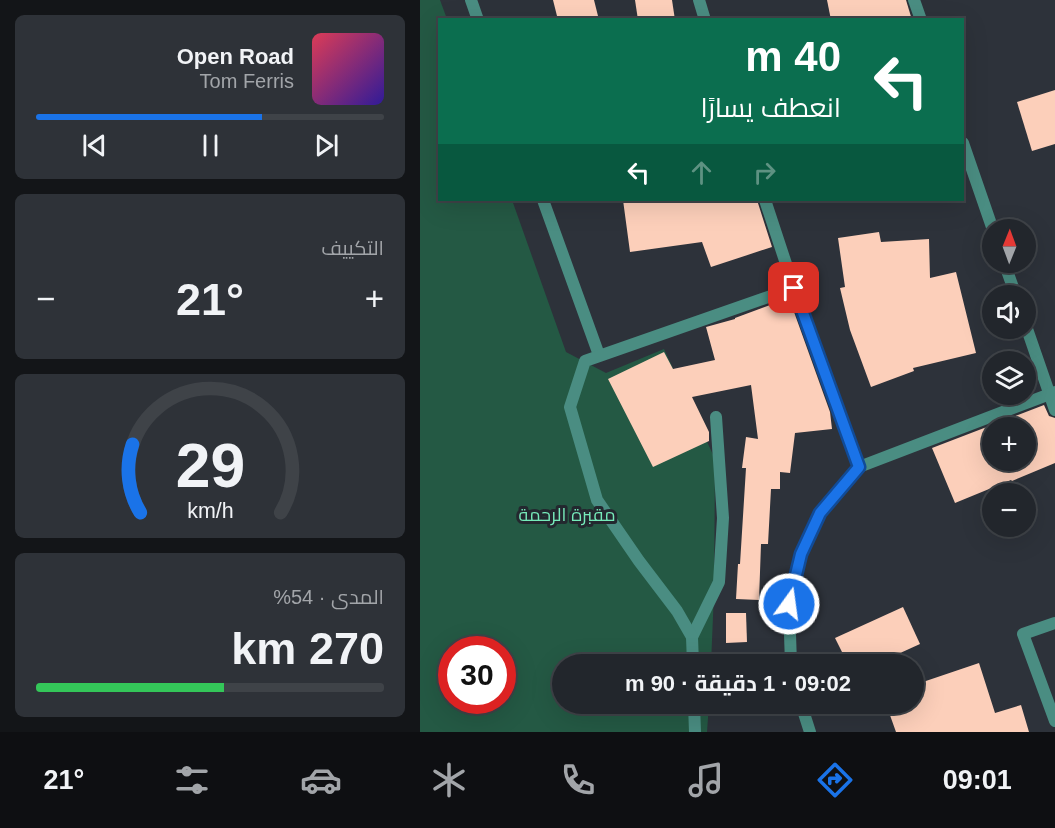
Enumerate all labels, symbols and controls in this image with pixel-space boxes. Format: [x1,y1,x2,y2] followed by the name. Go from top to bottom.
[745,33,841,80] text: 40 m
[862,42,940,120] icon: left
[177,44,294,69] text: Open Road
[200,70,294,92] text: Tom Ferris
[700,93,841,123] text: انعطف يسارًا
[78,129,111,162] icon: previous
[194,129,227,162] icon: pause
[310,129,343,162] icon: next
[622,156,655,189] icon: left
[685,156,718,189] icon: ahead
[748,156,781,189] icon: right
[982,219,1036,273] north arrow
[982,219,1036,537] map controls
[321,237,384,259] text: التكييف
[768,262,819,313] pin
[777,271,810,304] icon: arrive
[176,274,244,325] text: 21°
[36,280,55,317] text: −
[365,280,384,317] text: +
[982,285,1036,339] button: sound
[982,351,1036,405] button: layers
[982,417,1036,471] button: +
[175,431,245,500] text: 29
[982,483,1036,537] button: −
[187,499,233,523] text: km/h
[519,505,616,526] park label: مقبرة الرحمة
[757,572,821,636] position arrow
[273,586,384,608] text: المدى · 54%
[231,623,384,674] text: 270 km
[438,636,516,714] speed limit sign: 30
[625,671,851,696] text: 09:02 · 1 دقيقة · 90 m
[171,759,213,801] icon: filters
[300,759,342,801] icon: car
[428,759,470,801] icon: climate
[557,759,599,801] icon: phone
[685,759,727,801] icon: music
[814,759,856,801] icon: directions
[43,765,84,795] text: 21°
[943,765,1012,795] text: 09:01

